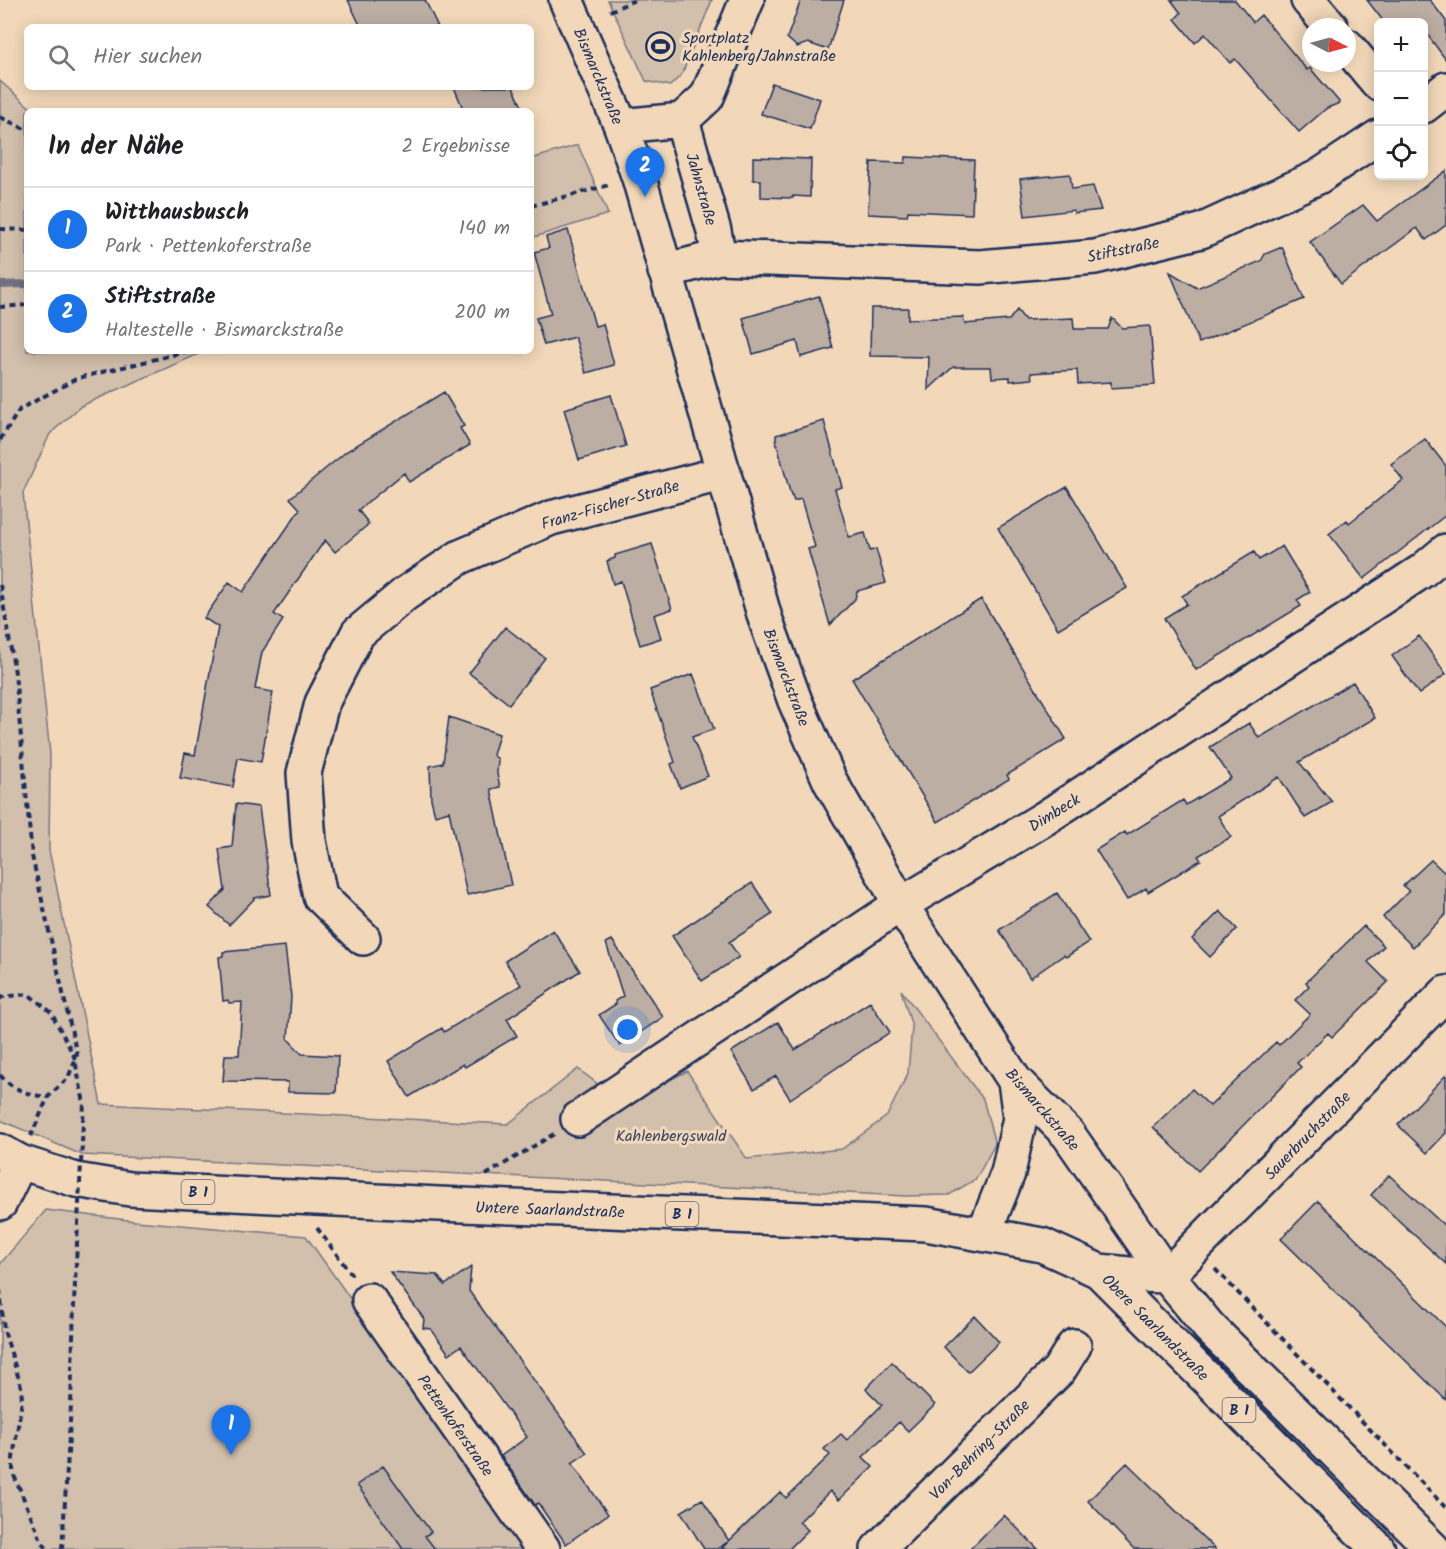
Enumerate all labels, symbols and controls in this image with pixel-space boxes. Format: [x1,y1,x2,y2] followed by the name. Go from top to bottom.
[1302,18,1356,72] north arrow
[1374,18,1428,180] map controls
[1374,18,1428,72] button: +
[24,24,534,90] search box
[566,24,629,129] street label: Bismarckstraße
[682,26,836,69] place label: Sportplatz Kahlenberg/Jahnstraße
[645,30,677,62] sports icon: Sportplatz Kahlenberg/Jahnstraße
[93,40,202,75] text: Hier suchen
[45,41,78,74] icon: search
[1374,72,1428,126] button: −
[48,126,184,168] text: In der Nähe
[1374,126,1428,180] button: locate
[402,131,510,163] text: 2 Ergebnisse
[626,148,664,197] pin: 2
[678,150,723,229] street label: Jahnstraße
[105,196,249,231] text: Witthausbusch
[64,213,71,245] text: 1
[459,213,510,245] text: 140 m
[105,231,312,263] text: Park · Pettenkoferstraße
[1085,231,1162,270] street label: Stiftstraße
[105,280,216,315] text: Stiftstraße
[62,297,73,329] text: 2
[454,297,510,329] text: 200 m
[105,315,343,347] text: Haltestelle · Bismarckstraße
[538,474,682,537] street label: Franz-Fischer-Straße
[755,625,816,730] street label: Bismarckstraße
[1024,787,1086,839] street label: Dimbeck
[613,1015,642,1044] your location
[999,1063,1085,1157] street label: Bismarckstraße
[1259,1086,1357,1186] street label: Sauerbruchstraße
[616,1124,727,1149] park label: Kahlenbergswald
[182,1180,214,1204] road number: B 1
[475,1195,625,1226] street label: Untere Saarlandstraße
[666,1202,698,1226] road number: B 1
[1095,1269,1214,1388] street label: Obere Saarlandstraße
[410,1370,499,1482] street label: Pettenkoferstraße
[924,1394,1036,1506] street label: Von-Behring-Straße
[1222,1398,1256,1422] road number: B 1
[212,1406,250,1455] pin: 1

